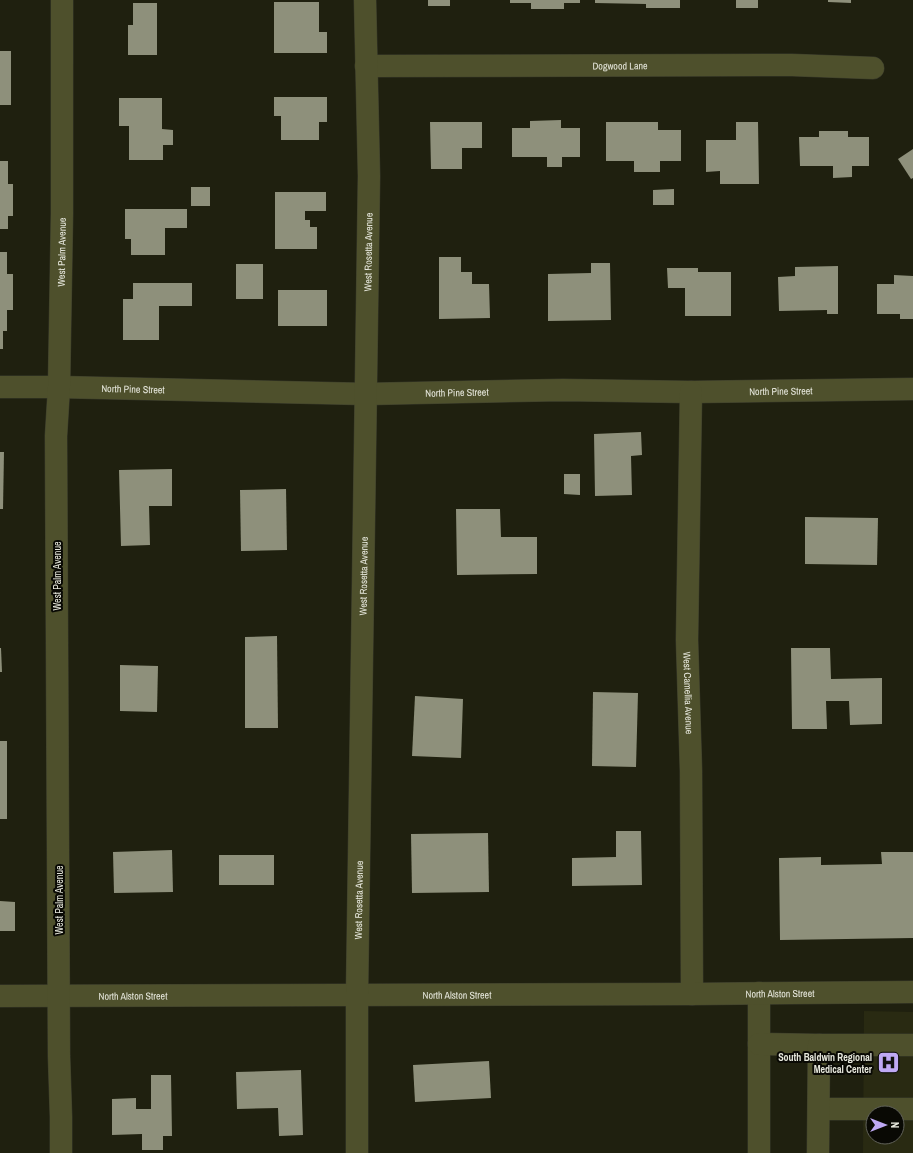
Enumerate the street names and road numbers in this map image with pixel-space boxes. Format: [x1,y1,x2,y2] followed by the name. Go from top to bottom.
[592,59,648,72] street label: Dogwood Lane
[361,212,375,292] street label: West Rosetta Avenue
[54,217,68,287] street label: West Palm Avenue
[101,381,166,396] street label: North Pine Street
[749,384,813,398] street label: North Pine Street
[425,385,489,399] street label: North Pine Street
[356,536,370,615] street label: West Rosetta Avenue
[51,541,64,611] street label: West Palm Avenue
[681,651,696,735] street label: West Camellia Avenue
[351,860,365,939] street label: West Rosetta Avenue
[53,865,66,935] street label: West Palm Avenue
[745,986,815,1000] street label: North Alston Street
[423,988,492,1001] street label: North Alston Street
[99,989,168,1002] street label: North Alston Street

